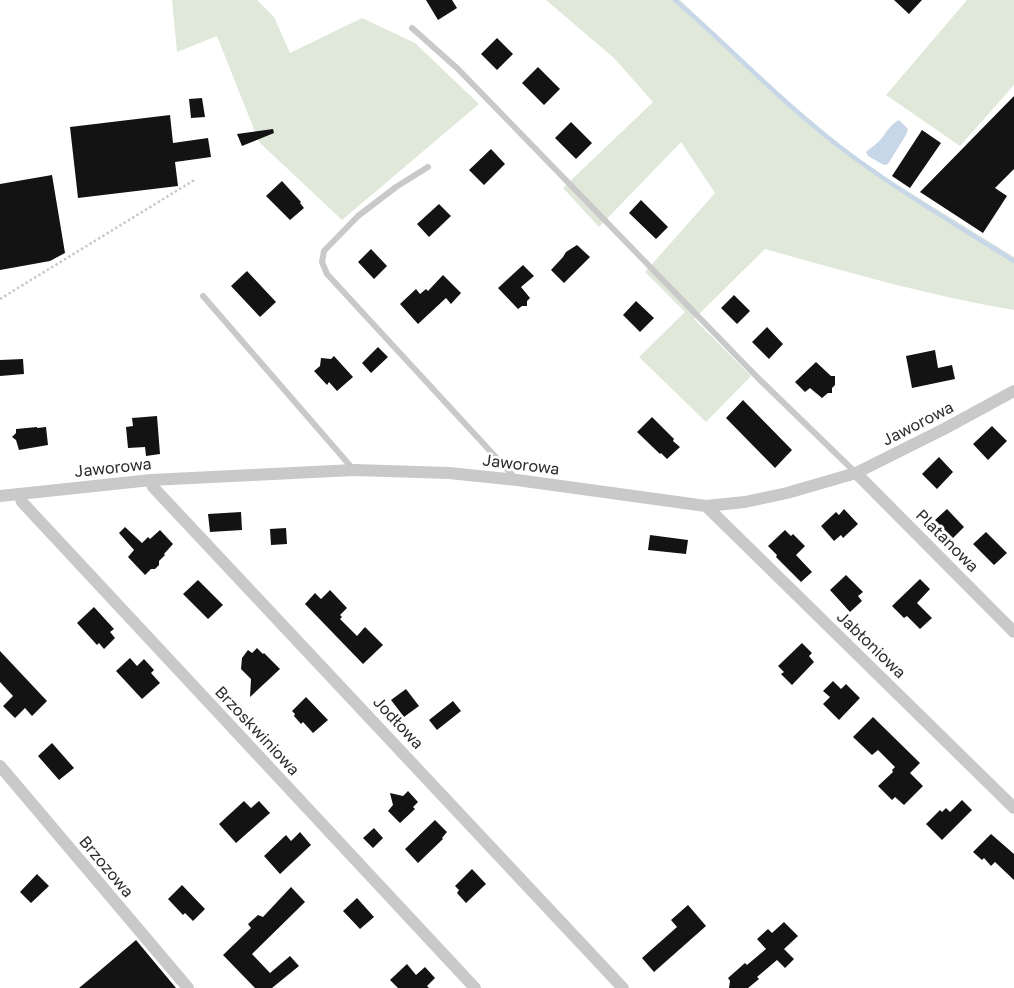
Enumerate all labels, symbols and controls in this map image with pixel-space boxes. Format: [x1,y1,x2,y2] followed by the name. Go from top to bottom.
[879,398,957,450] street label: Jaworowa
[481,451,561,479] street label: Jaworowa
[74,454,152,482] street label: Jaworowa
[912,506,982,576] street label: Platanowa
[833,608,909,682] street label: Jabłoniowa
[211,682,303,780] street label: Brzoskwiniowa
[369,693,427,753] street label: Jodłowa
[75,832,137,902] street label: Brzozowa

